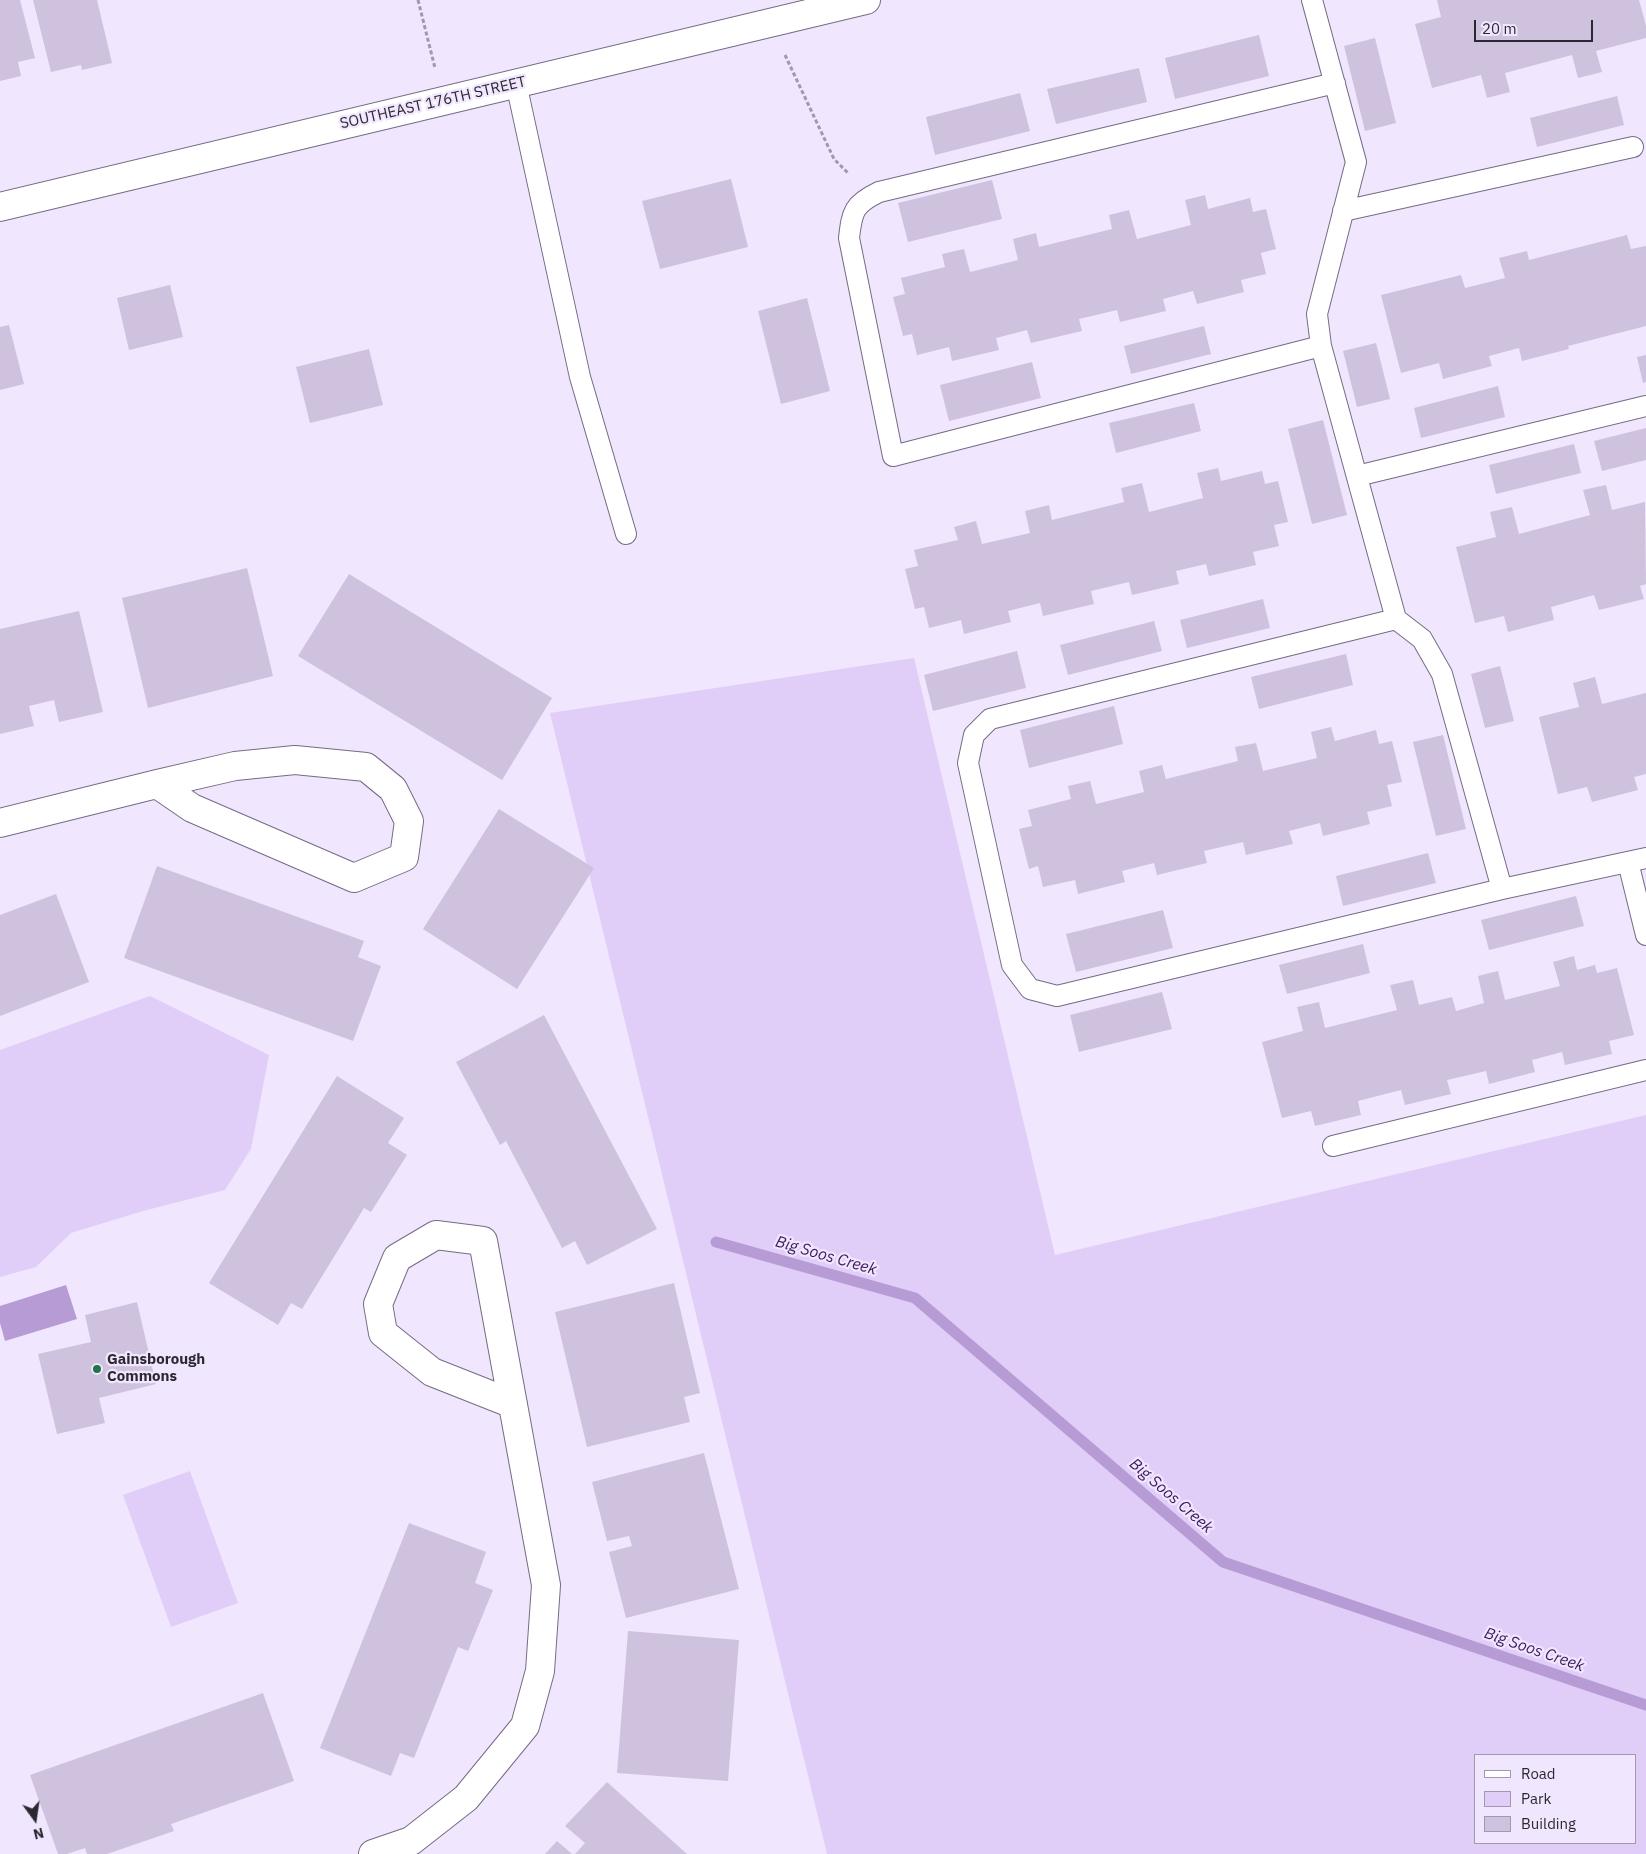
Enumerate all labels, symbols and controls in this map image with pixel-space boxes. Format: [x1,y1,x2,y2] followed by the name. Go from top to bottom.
[1476,10,1595,42] scale bar
[1482,19,1517,38] text: 20 m
[338,73,528,133] street label: SOUTHEAST 176TH STREET
[773,1232,879,1280] water label: Big Soos Creek
[107,1351,205,1386] place label: Gainsborough Commons
[91,1363,103,1375] marker: Gainsborough Commons
[1125,1455,1217,1537] water label: Big Soos Creek
[1482,1624,1586,1676] water label: Big Soos Creek
[1474,1754,1636,1844] legend
[1521,1764,1556,1783] text: Road
[1521,1789,1551,1808] text: Park
[10,1794,60,1844] north arrow
[1521,1814,1576,1833] text: Building
[32,1824,46,1844] text: N

